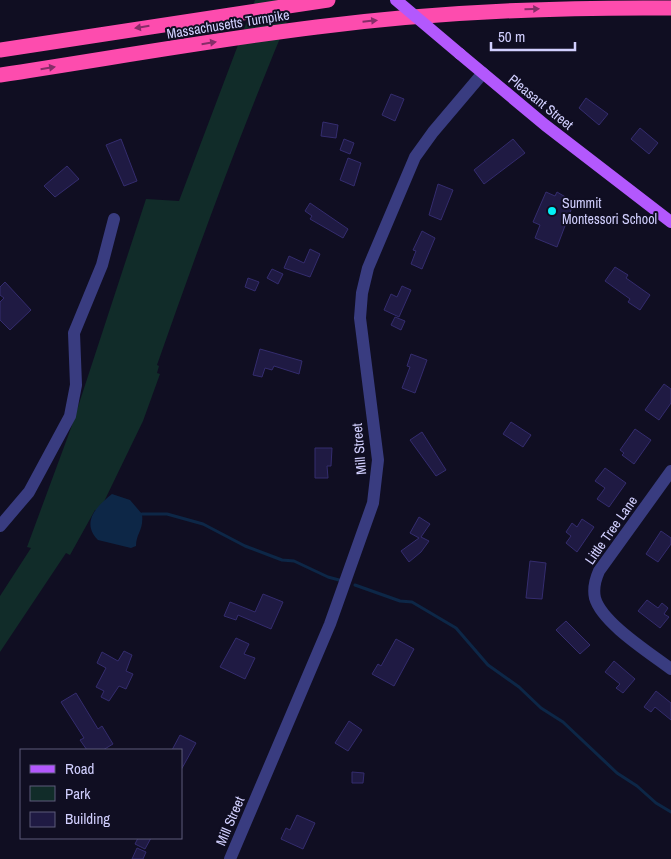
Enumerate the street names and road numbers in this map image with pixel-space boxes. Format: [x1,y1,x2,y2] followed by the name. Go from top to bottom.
[165,5,291,43] street label: Massachusetts Turnpike
[505,70,577,134] street label: Pleasant Street
[348,422,370,476] street label: Mill Street
[581,492,641,568] street label: Little Tree Lane
[212,794,248,848] street label: Mill Street

